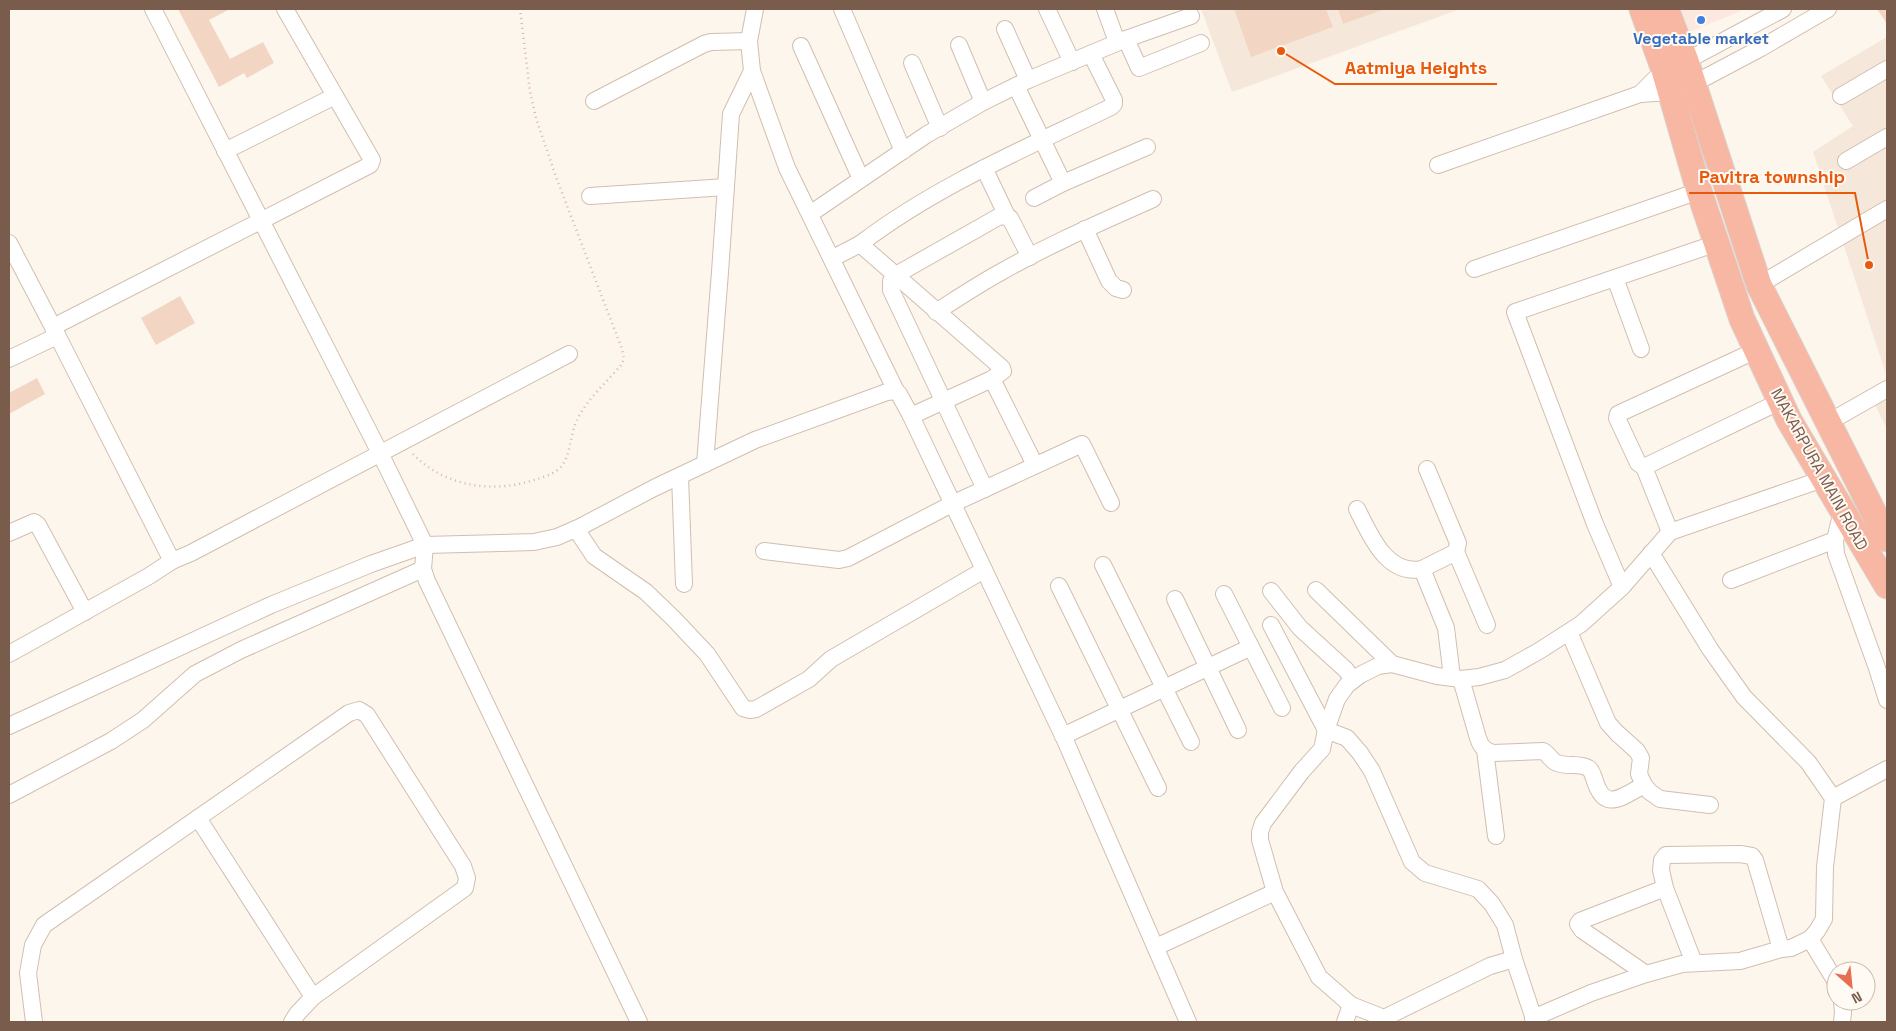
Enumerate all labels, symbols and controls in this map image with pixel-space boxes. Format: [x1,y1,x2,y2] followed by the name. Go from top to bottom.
[1695,14,1707,26] marker: Vegetable market
[1633,28,1769,49] place label: Vegetable market
[1335,51,1497,84] callout: Aatmiya Heights
[1345,56,1487,79] text: Aatmiya Heights
[1689,160,1855,193] callout: Pavitra township
[1699,165,1845,188] text: Pavitra township
[1766,385,1873,554] street label: MAKARPURA MAIN ROAD
[1826,961,1876,1011] north arrow
[1849,987,1865,1008] text: N

